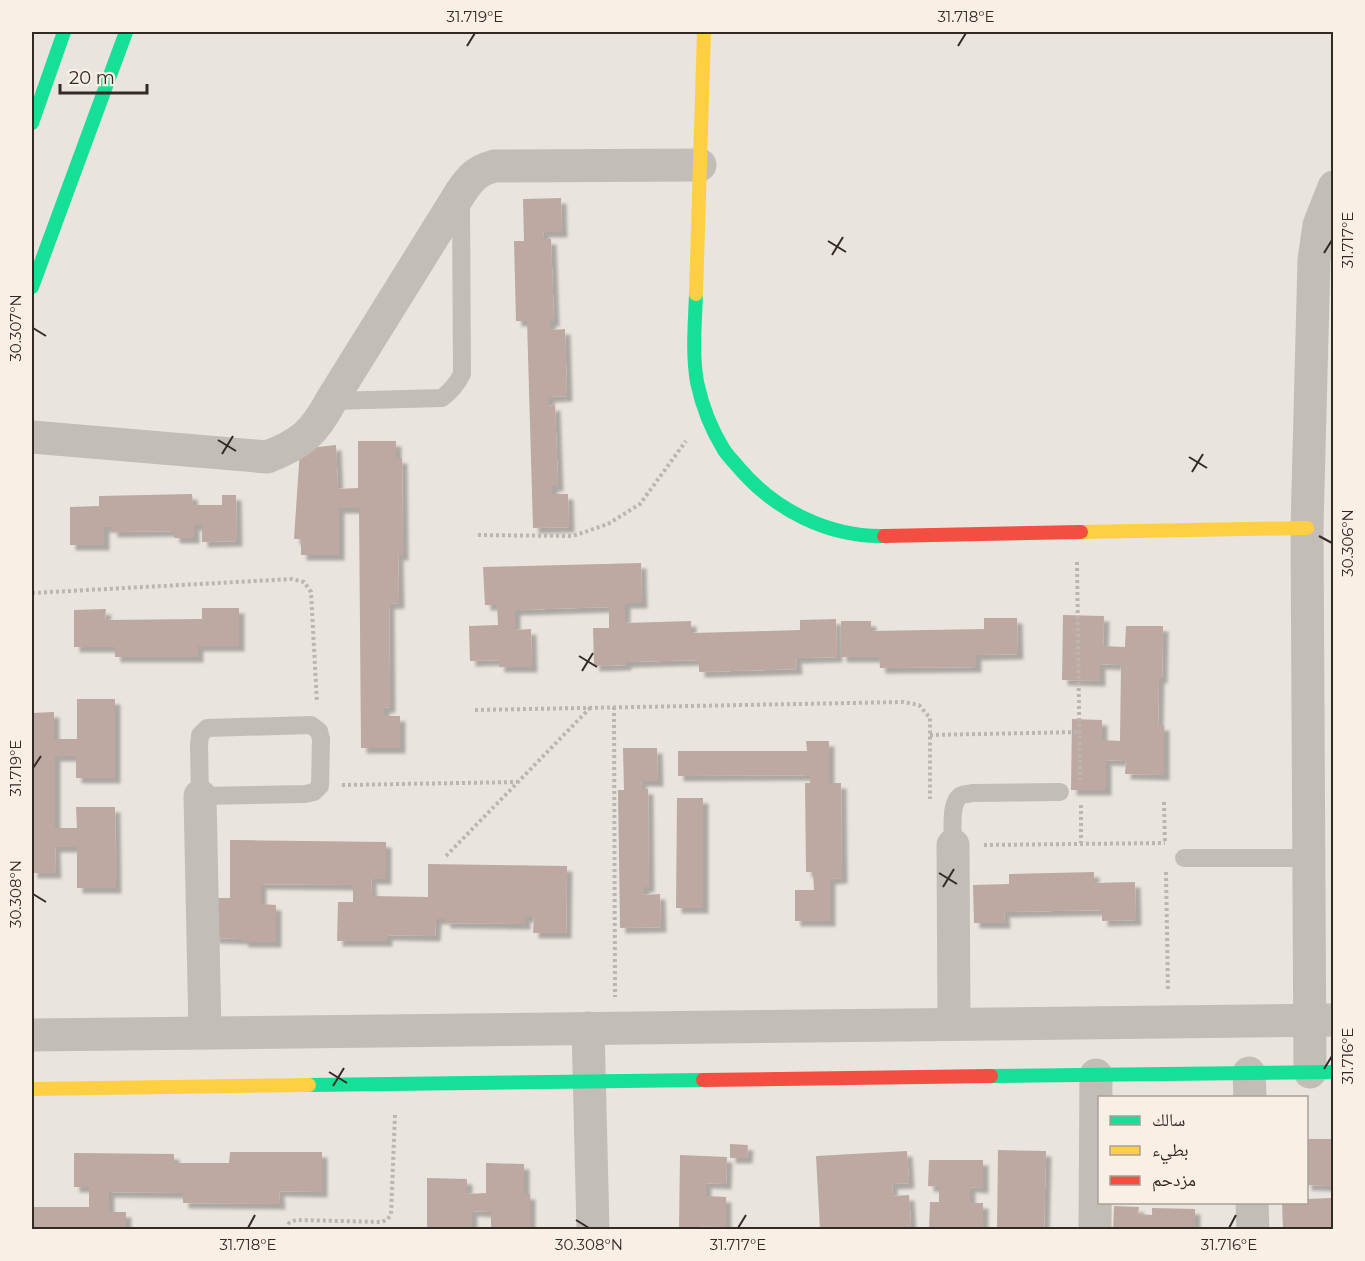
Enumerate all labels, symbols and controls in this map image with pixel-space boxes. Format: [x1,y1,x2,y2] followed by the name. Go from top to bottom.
[447,7,503,26] text: 31.719°E
[937,7,995,26] text: 31.718°E
[60,57,147,95] scale bar
[69,67,115,89] text: 20 m
[1338,212,1357,268] text: 31.717°E
[6,294,25,362] text: 30.307°N
[1338,509,1357,577] text: 30.306°N
[6,740,25,796] text: 31.719°E
[6,860,25,928] text: 30.308°N
[1338,1028,1357,1084] text: 31.716°E
[1098,1096,1308,1204] legend
[1152,1109,1185,1131] text: سالك
[1152,1139,1189,1165] text: بطيء
[1152,1169,1196,1192] text: مزدحم
[219,1235,277,1254] text: 31.718°E
[555,1235,623,1254] text: 30.308°N
[710,1235,766,1254] text: 31.717°E
[1201,1235,1257,1254] text: 31.716°E

